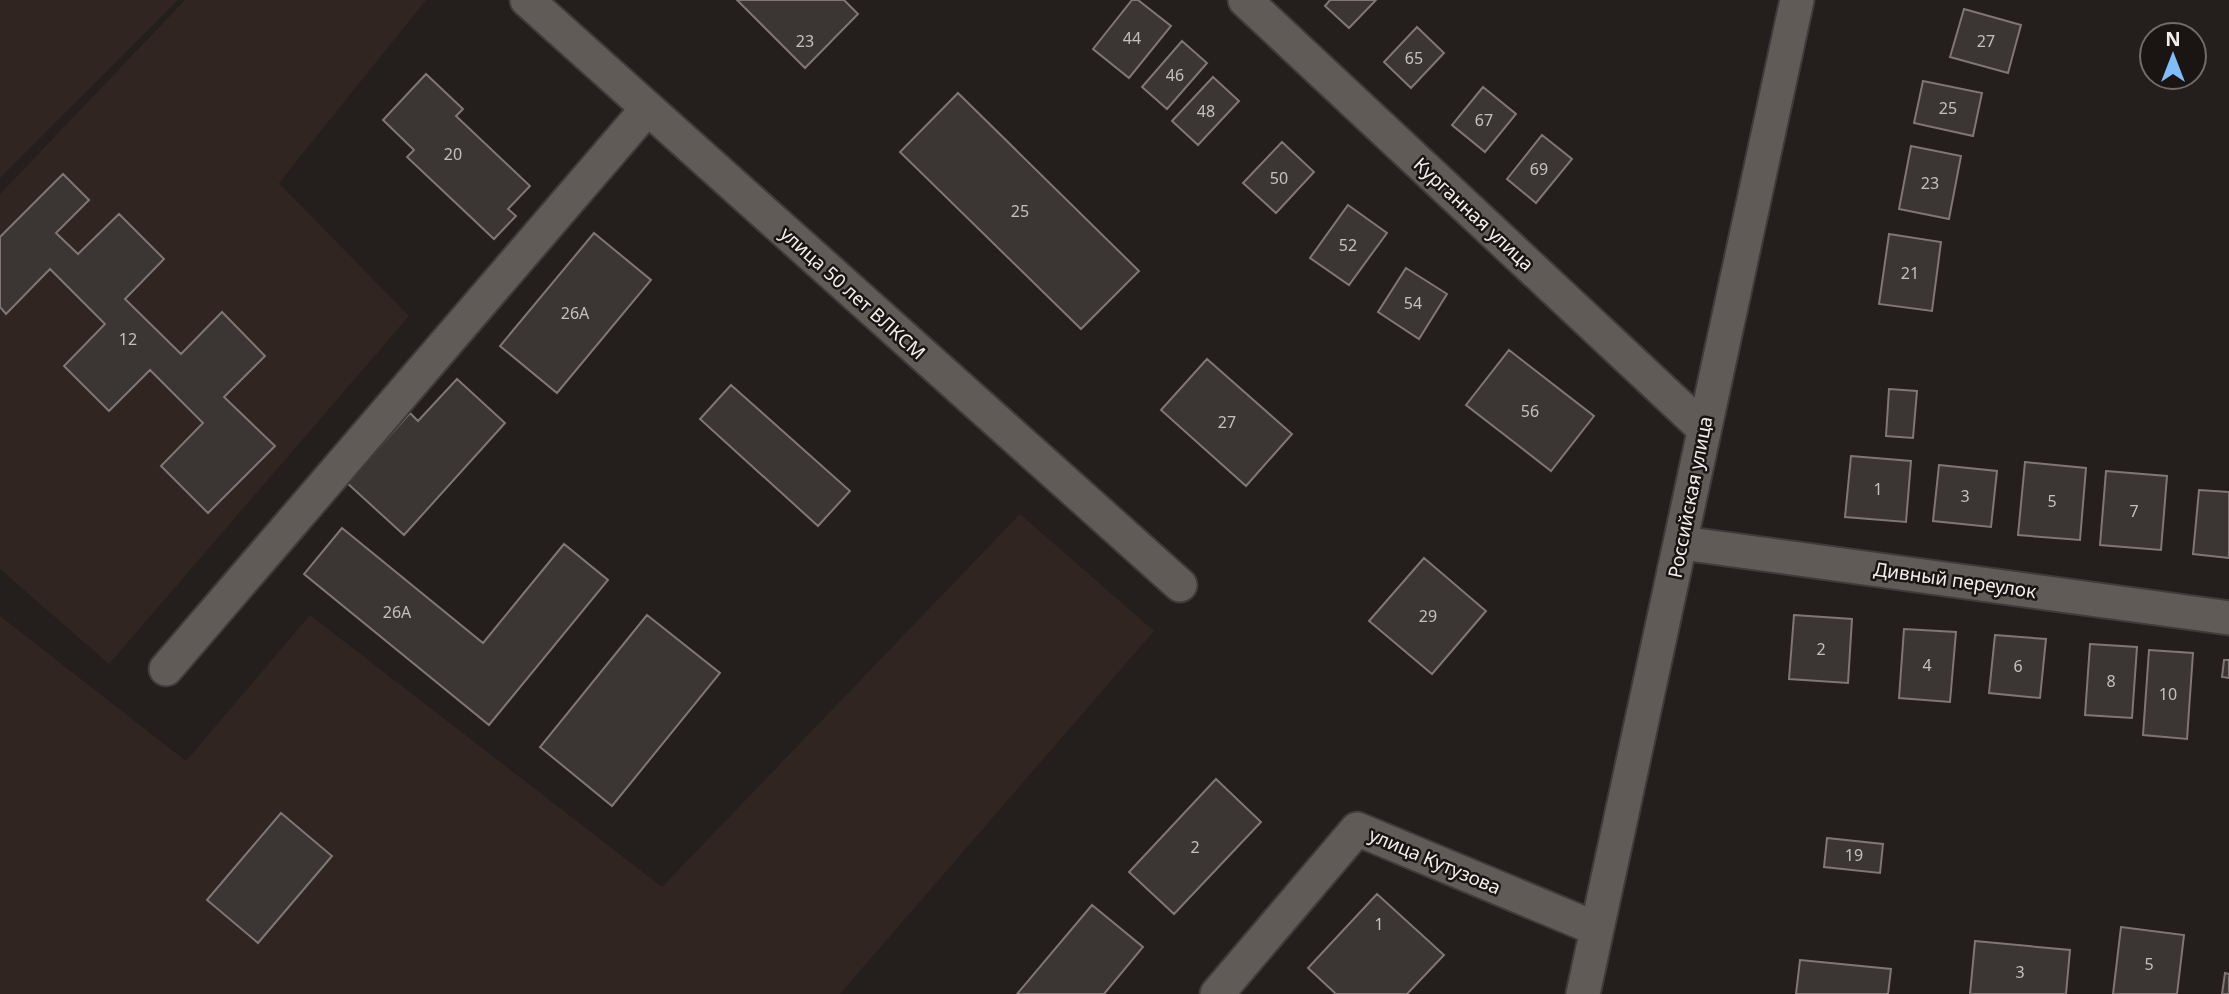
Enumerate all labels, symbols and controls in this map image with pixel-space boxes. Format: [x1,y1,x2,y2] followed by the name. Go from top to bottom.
[2138,21,2208,91] north arrow
[2165,26,2181,52] text: N
[1123,27,1141,49] house number: 44
[796,30,814,52] house number: 23
[1977,30,1995,52] house number: 27
[1405,47,1423,69] house number: 65
[1166,64,1184,86] house number: 46
[1939,97,1957,119] house number: 25
[1197,100,1215,122] house number: 48
[1475,109,1493,131] house number: 67
[444,143,462,165] house number: 20
[1408,151,1540,277] street label: Курганная улица
[1530,158,1548,180] house number: 69
[1270,167,1288,189] house number: 50
[1921,172,1939,194] house number: 23
[1011,200,1029,222] house number: 25
[775,221,931,365] street label: улица 50 лет ВЛКСМ
[1339,234,1357,256] house number: 52
[1901,262,1919,284] house number: 21
[1404,292,1422,314] house number: 54
[561,302,590,324] house number: 26А
[119,328,137,350] house number: 12
[1521,400,1539,422] house number: 56
[1218,411,1236,433] house number: 27
[1662,414,1718,580] street label: Российская улица
[1873,478,1883,500] house number: 1
[1960,485,1970,507] house number: 3
[2047,490,2057,512] house number: 5
[2129,500,2139,522] house number: 7
[1872,556,2038,604] street label: Дивный переулок
[383,601,412,623] house number: 26А
[1419,605,1437,627] house number: 29
[1816,638,1826,660] house number: 2
[1922,654,1932,676] house number: 4
[2013,655,2023,677] house number: 6
[2106,670,2116,692] house number: 8
[2159,683,2177,705] house number: 10
[1365,822,1505,900] street label: улица Кутузова
[1190,836,1200,858] house number: 2
[1845,844,1863,866] house number: 19
[1374,913,1384,935] house number: 1
[2144,953,2154,975] house number: 5
[2015,961,2025,983] house number: 3

